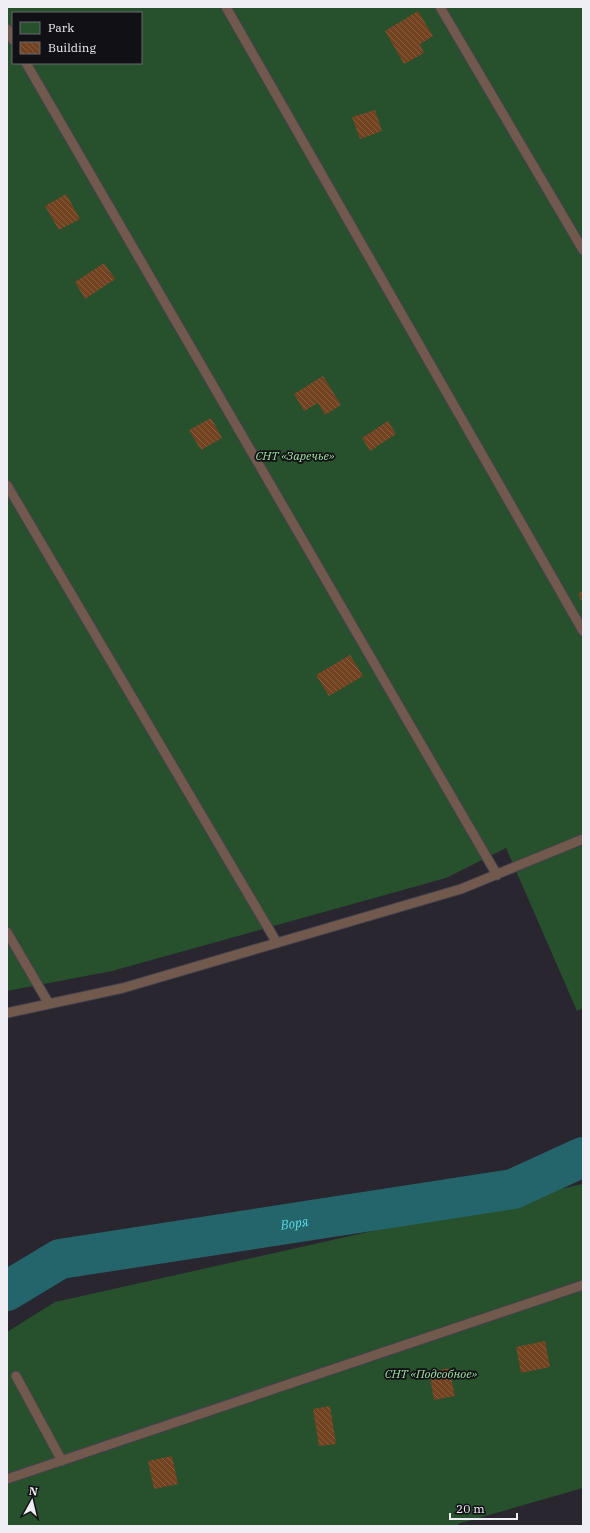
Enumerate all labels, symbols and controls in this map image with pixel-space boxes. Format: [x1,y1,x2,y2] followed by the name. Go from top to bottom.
[12,12,142,64] legend
[48,20,74,35] text: Park
[48,40,96,55] text: Building
[255,448,335,463] park label: СНТ «Заречье»
[278,1213,310,1234] water label: Воря
[385,1366,478,1381] park label: СНТ «Подсобное»
[12,1481,52,1521] north arrow
[28,1484,39,1499] text: N
[450,1495,517,1521] scale bar
[456,1501,485,1516] text: 20 m

